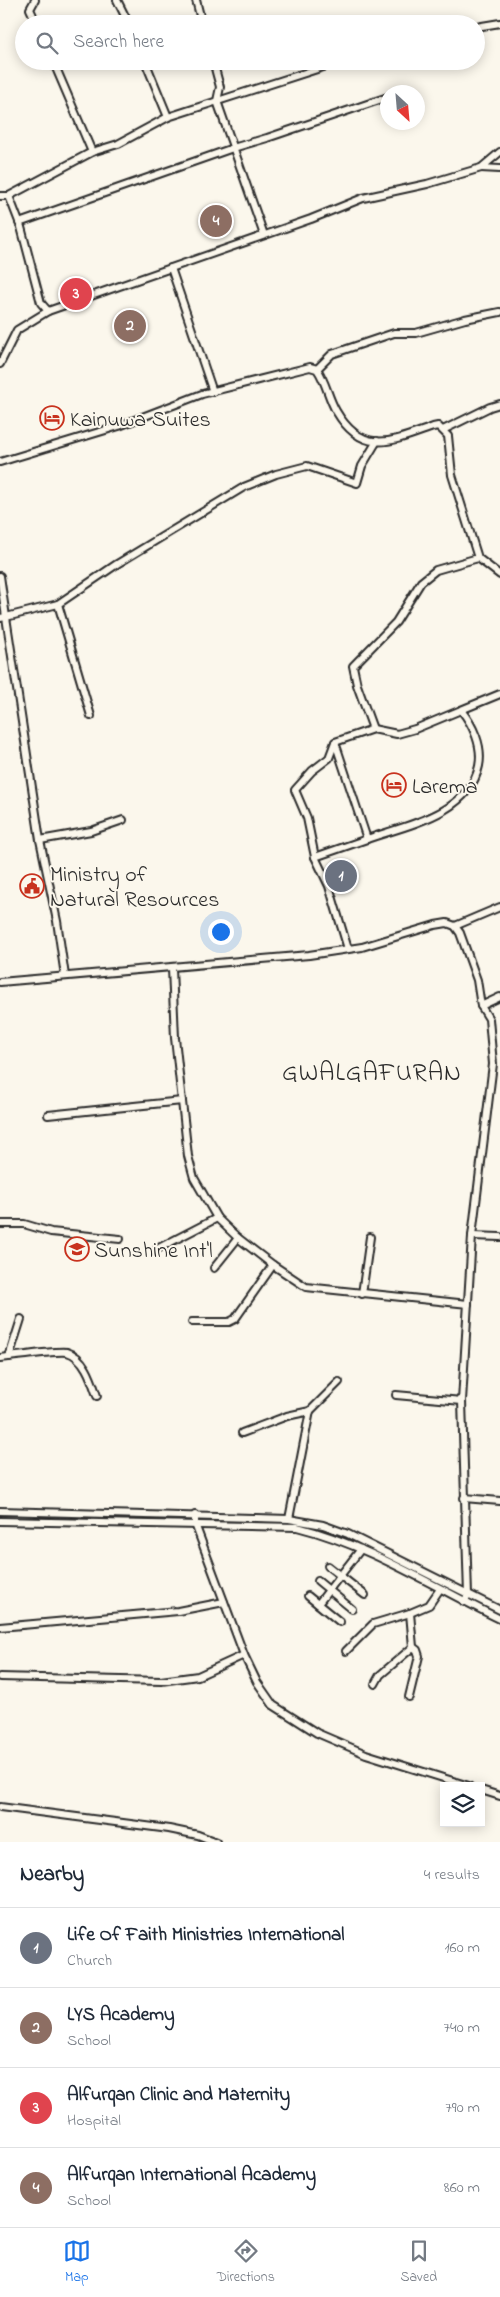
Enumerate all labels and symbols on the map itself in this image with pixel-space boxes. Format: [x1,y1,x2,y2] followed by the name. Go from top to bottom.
[380,85,425,130] north arrow
[200,202,232,240] pin: 4
[60,275,92,313] pin: 3
[114,307,146,345] pin: 2
[39,405,65,431] hotel icon: Kainuwa Suites
[70,405,211,437] place label: Kainuwa Suites
[381,772,407,798] hotel icon: Larema
[412,772,478,804] place label: Larema
[325,857,357,895] pin: 1
[50,860,219,917] place label: Ministry of Natural Resources
[19,873,45,899] public building icon: Ministry of Natural Resources
[208,919,234,945] your location
[282,1056,462,1092] district label: GWALGAFURAN
[64,1236,90,1262] school or university icon: Sunshine Int'l
[94,1236,213,1268] place label: Sunshine Int'l

